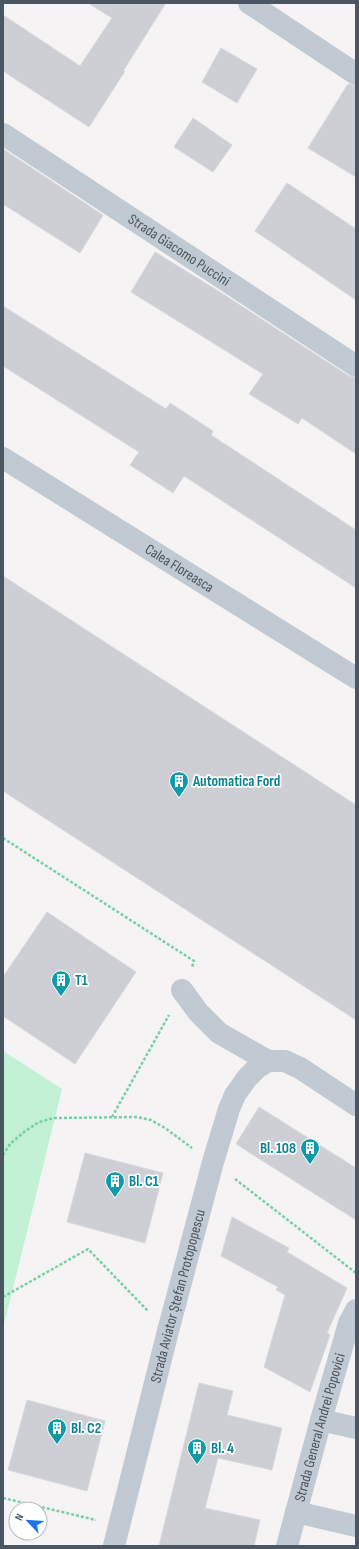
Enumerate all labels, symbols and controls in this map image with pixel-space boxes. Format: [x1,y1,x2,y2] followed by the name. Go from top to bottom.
[125,209,234,290] street label: Strada Giacomo Puccini
[142,539,218,597] street label: Calea Floreasca
[168,770,190,798] building icon: Automatica Ford
[192,772,280,791] place label: Automatica Ford
[50,969,72,997] building icon: T1
[75,971,88,990] place label: T1
[299,1137,321,1165] building icon: Bl. 108
[260,1139,296,1158] place label: Bl. 108
[104,1170,126,1198] building icon: Bl. C1
[129,1172,159,1191] place label: Bl. C1
[146,1207,210,1385] street label: Strada Aviator Ștefan Protopopescu
[290,1351,349,1504] street label: Strada General Andrei Popovici
[46,1417,68,1445] building icon: Bl. C2
[71,1419,101,1438] place label: Bl. C2
[186,1437,208,1465] building icon: Bl. 4
[211,1439,234,1458] place label: Bl. 4
[8,1501,48,1541] north arrow
[12,1511,27,1522] text: N

